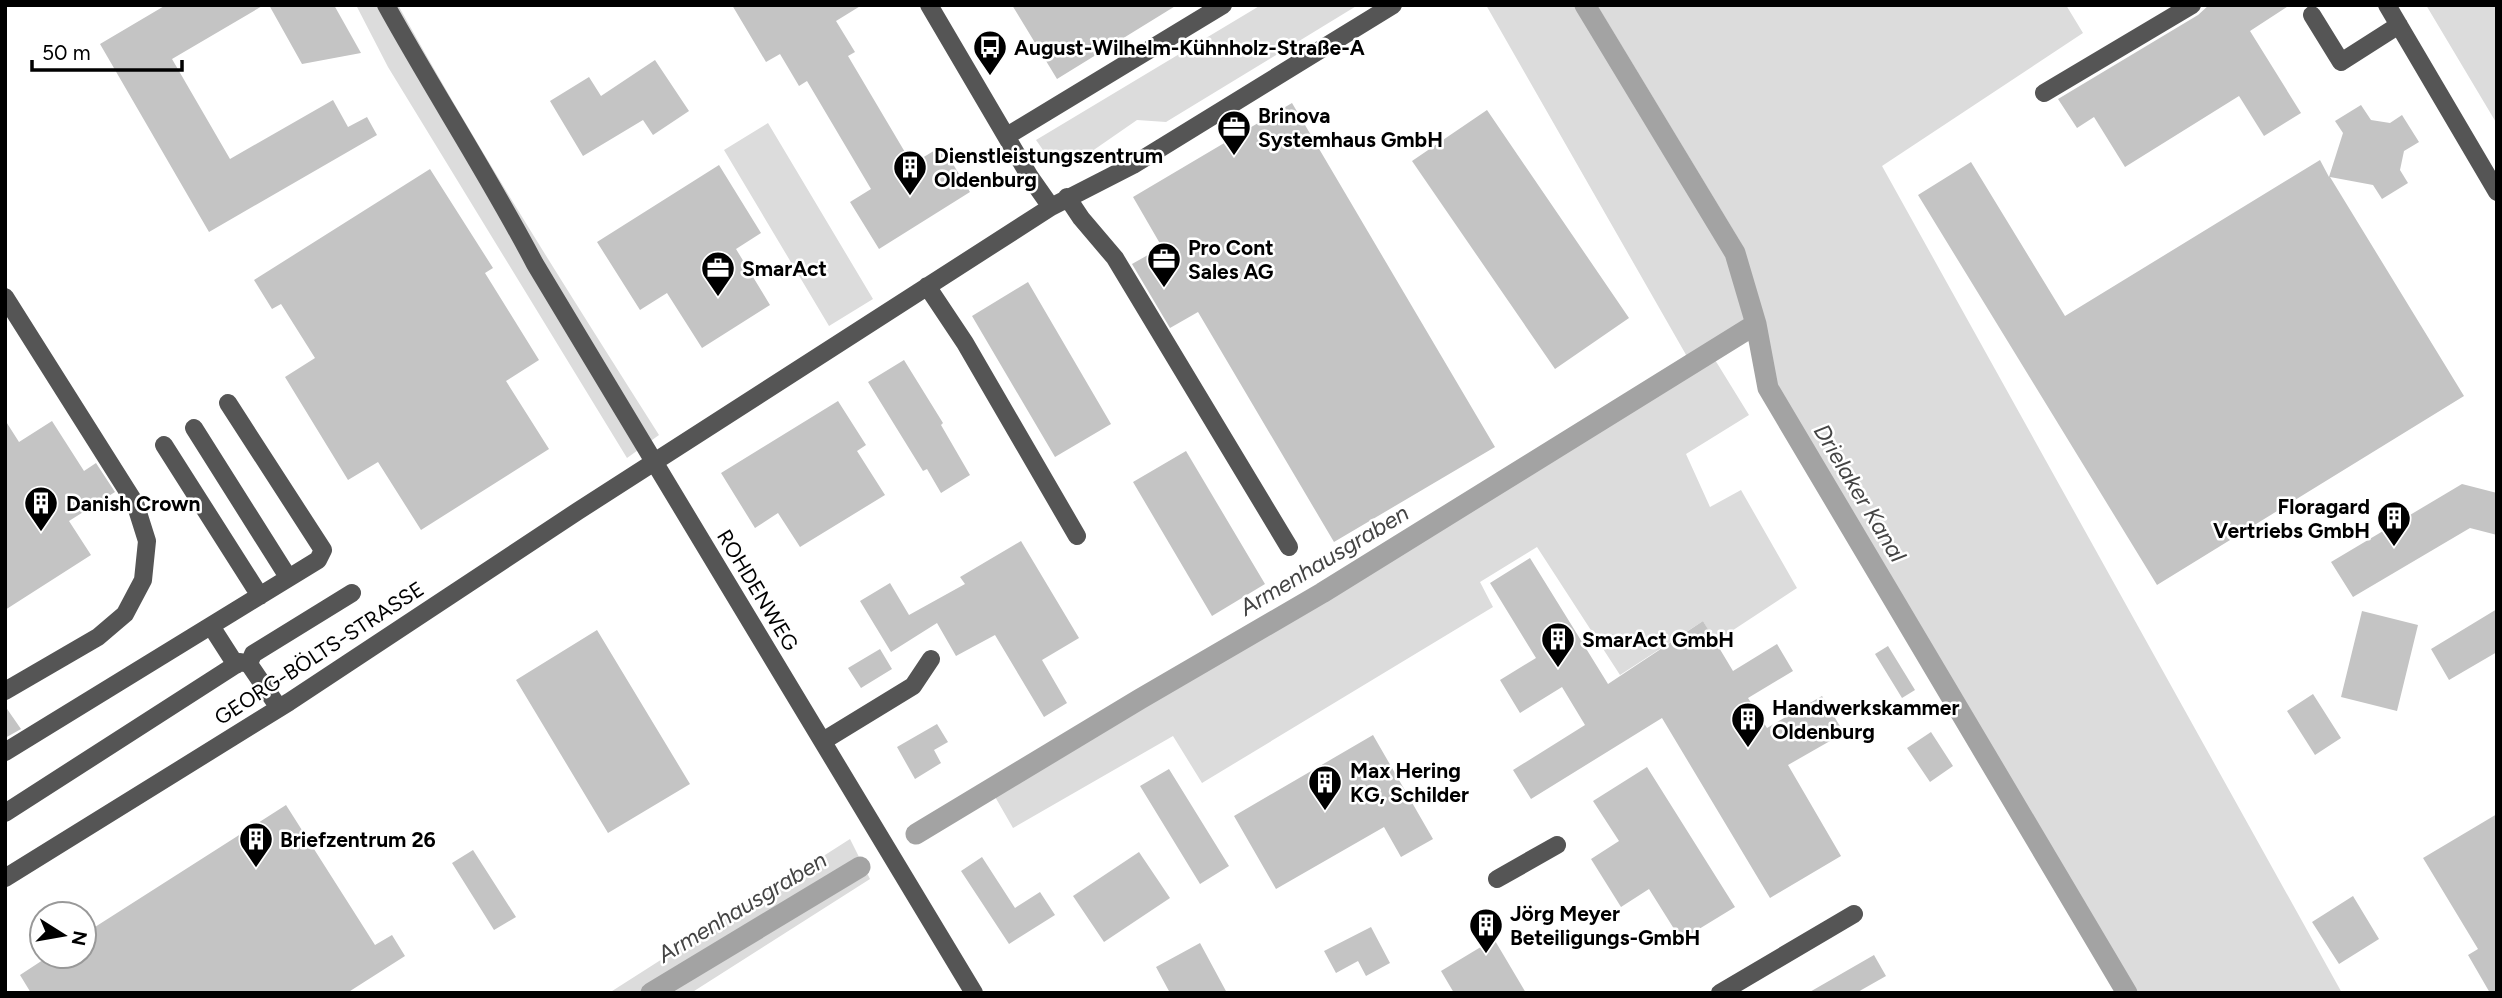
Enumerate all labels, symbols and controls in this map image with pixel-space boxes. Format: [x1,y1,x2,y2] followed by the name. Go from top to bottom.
[32,28,182,72] scale bar
[971,28,1009,77] bus stop icon: August-Wilhelm-Kühnholz-Straße-A
[1014,35,1365,60] place label: August-Wilhelm-Kühnholz-Straße-A
[42,40,91,65] text: 50 m
[1258,103,1443,152] place label: Brinova Systemhaus GmbH
[1215,108,1253,157] office icon: Brinova Systemhaus GmbH
[934,143,1163,192] place label: Dienstleistungszentrum Oldenburg
[891,148,929,197] building icon: Dienstleistungszentrum Oldenburg
[1188,235,1274,284] place label: Pro Cont Sales AG
[1145,240,1183,289] office icon: Pro Cont Sales AG
[699,249,737,298] office icon: SmarAct
[742,256,827,281] place label: SmarAct
[1808,419,1913,568] water label: Drielaker Kanal
[22,484,60,533] building icon: Danish Crown
[66,491,200,516] place label: Danish Crown
[2213,494,2370,543] place label: Floragard Vertriebs GmbH
[1234,498,1414,622] water label: Armenhausgraben
[2375,499,2413,548] building icon: Floragard Vertriebs GmbH
[712,525,804,655] street label: ROHDENWEG
[210,576,428,730] street label: GEORG-BÖLTS-STRASSE
[1539,620,1577,669] building icon: SmarAct GmbH
[1582,627,1734,652] place label: SmarAct GmbH
[1772,695,1959,744] place label: Handwerkskammer Oldenburg
[1729,700,1767,749] building icon: Handwerkskammer Oldenburg
[1350,758,1469,807] place label: Max Hering KG, Schilder
[1306,763,1344,812] building icon: Max Hering KG, Schilder
[237,820,275,869] building icon: Briefzentrum 26
[280,827,436,852] place label: Briefzentrum 26
[652,845,832,969] water label: Armenhausgraben
[28,900,98,970] north arrow
[1510,901,1700,950] place label: Jörg Meyer Beteiligungs-GmbH
[1467,906,1505,955] building icon: Jörg Meyer Beteiligungs-GmbH
[67,929,92,948] text: N

